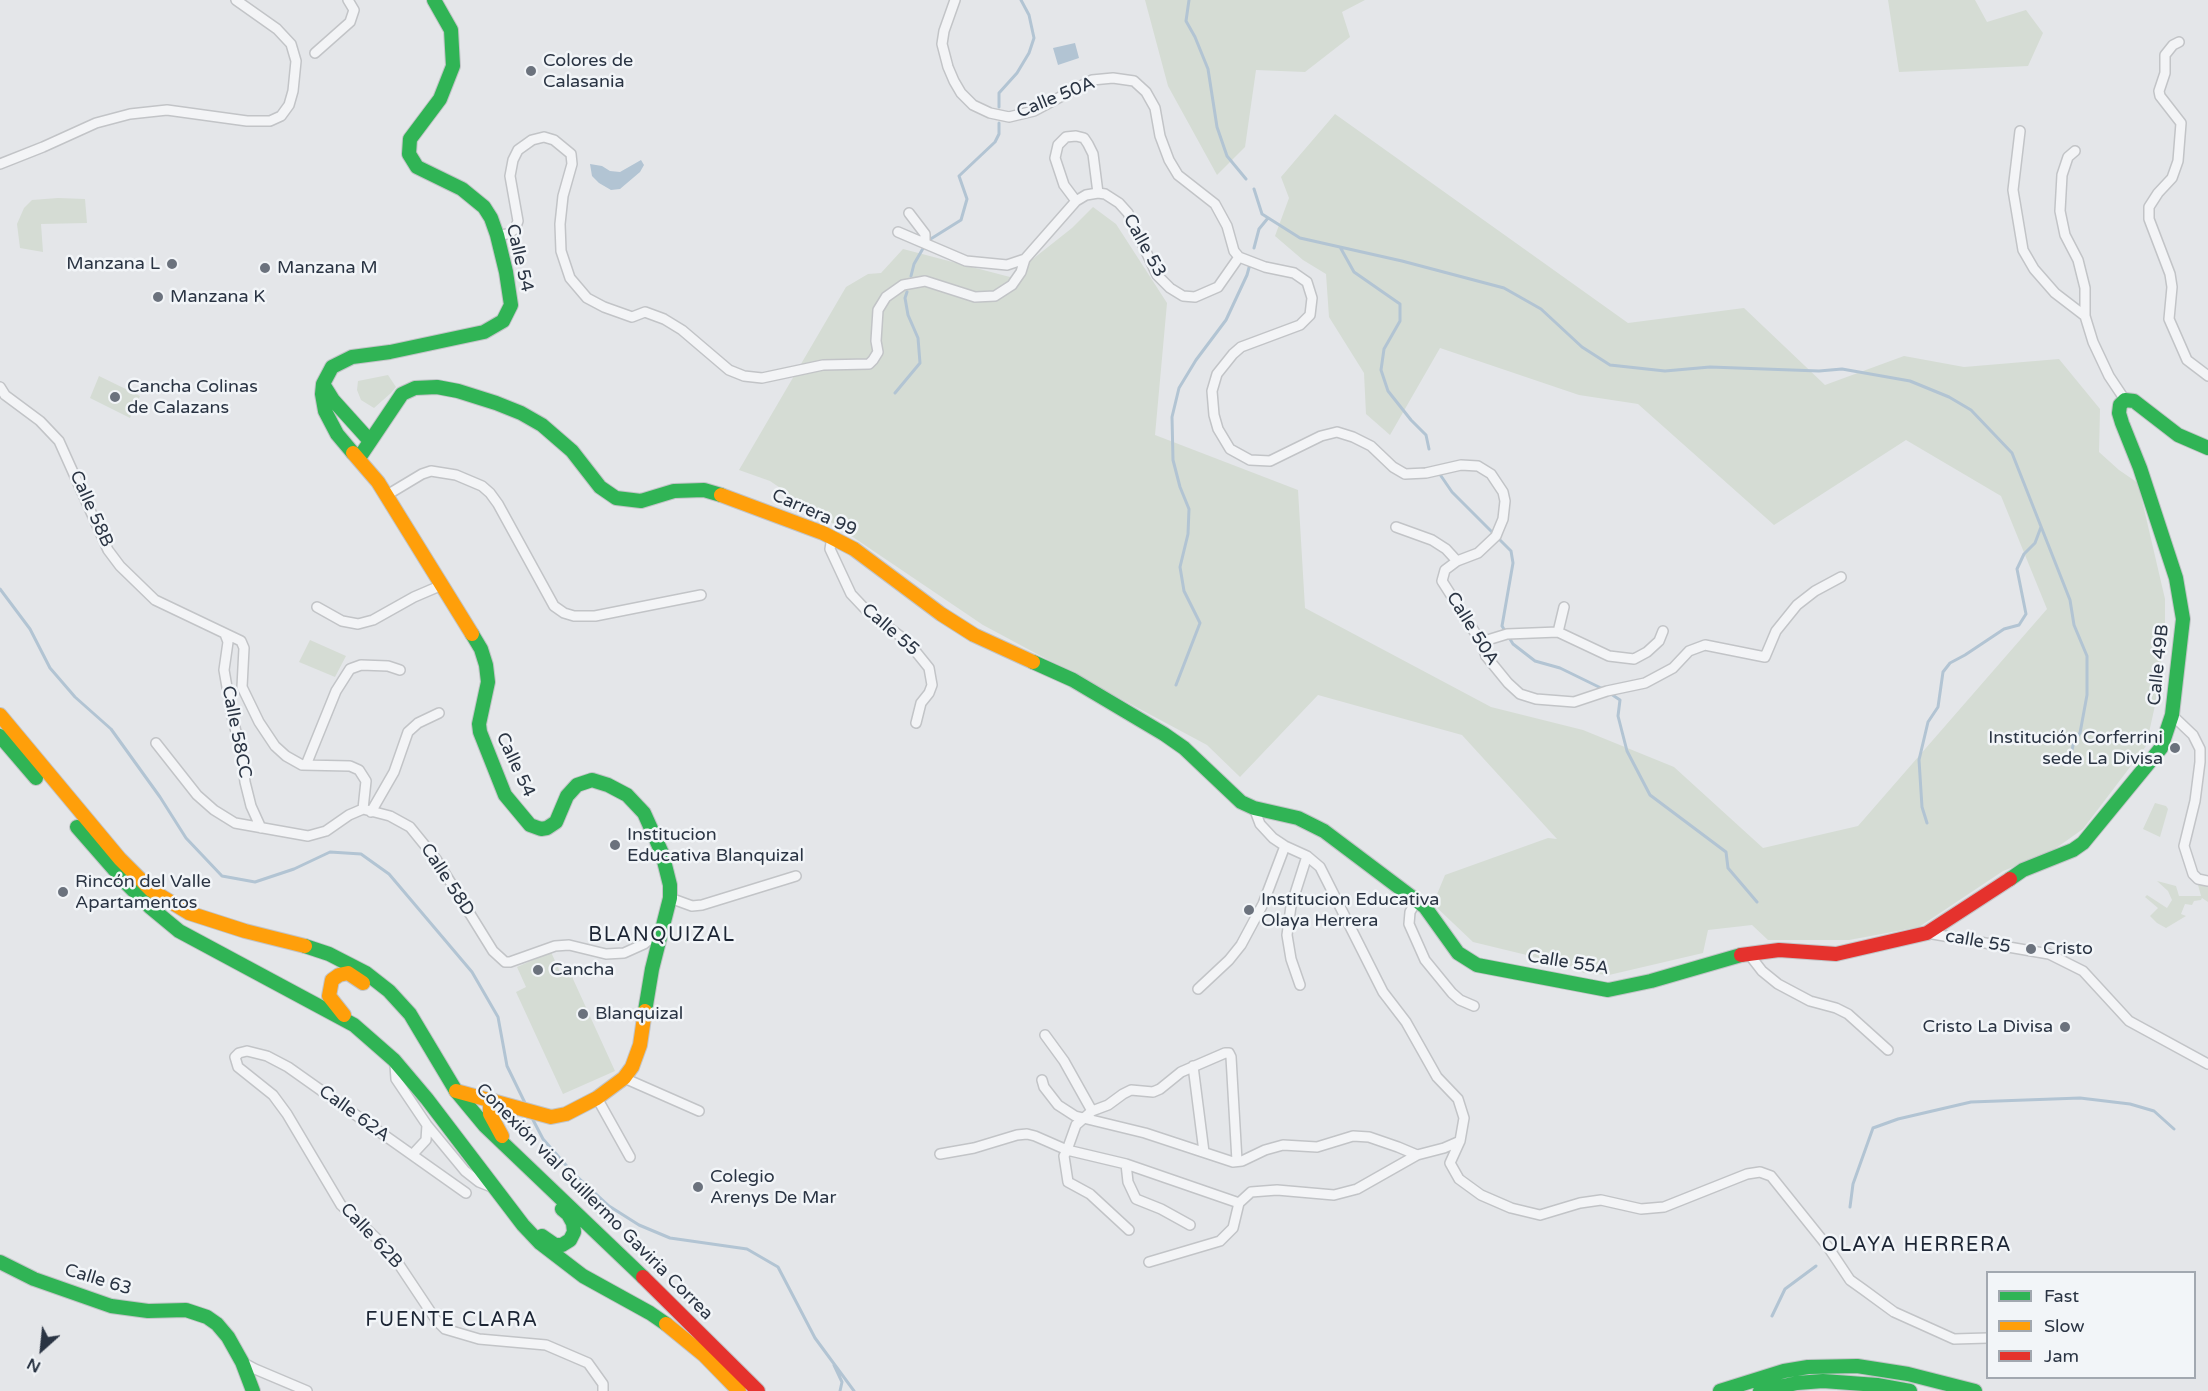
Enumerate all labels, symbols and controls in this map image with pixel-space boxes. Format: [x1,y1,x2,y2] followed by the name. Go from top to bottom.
[543,50,633,92] place label: Colores de Calasania
[524,64,538,78] marker: Colores de Calasania
[1014,73,1098,123] street label: Calle 50A
[1118,211,1170,281] street label: Calle 53
[501,222,537,294] street label: Calle 54
[66,253,160,275] place label: Manzana L
[165,257,179,271] marker: Manzana L
[277,257,378,279] place label: Manzana M
[258,261,272,275] marker: Manzana M
[170,286,265,308] place label: Manzana K
[151,290,165,304] marker: Manzana K
[127,376,258,418] place label: Cancha Colinas de Calazans
[108,390,122,404] marker: Cancha Colinas de Calazans
[65,467,117,551] street label: Calle 58B
[768,485,860,541] street label: Carrera 99
[1441,588,1503,670] street label: Calle 50A
[857,599,923,661] street label: Calle 55
[2144,623,2174,707] street label: Calle 49B
[216,684,256,780] street label: Calle 58CC
[1988,727,2163,770] place label: Institución Corferrini sede La Divisa
[491,729,539,801] street label: Calle 54
[2168,741,2182,755] marker: Institución Corferrini sede La Divisa
[627,824,804,866] place label: Institucion Educativa Blanquizal
[608,838,622,852] marker: Institucion Educativa Blanquizal
[415,839,479,921] street label: Calle 58D
[75,871,211,914] place label: Rincón del Valle Apartamentos
[56,885,70,899] marker: Rincón del Valle Apartamentos
[1261,889,1439,932] place label: Institucion Educativa Olaya Herrera
[1242,903,1256,917] marker: Institucion Educativa Olaya Herrera
[588,924,736,948] district label: BLANQUIZAL
[1944,926,2012,958] street label: calle 55
[2043,938,2093,960] place label: Cristo
[2024,942,2038,956] marker: Cristo
[1526,946,1610,980] street label: Calle 55A
[550,959,614,981] place label: Cancha
[531,963,545,977] marker: Cancha
[595,1003,683,1025] place label: Blanquizal
[576,1007,590,1021] marker: Blanquizal
[1923,1016,2053,1038] place label: Cristo La Divisa
[2058,1020,2072,1034] marker: Cristo La Divisa
[471,1079,717,1325] street label: Conexión vial Guillermo Gaviria Correa
[314,1081,394,1147] street label: Calle 62A
[710,1166,836,1208] place label: Colegio Arenys De Mar
[691,1180,705,1194] marker: Colegio Arenys De Mar
[335,1199,407,1273] street label: Calle 62B
[1822,1234,2012,1258] district label: OLAYA HERRERA
[62,1260,134,1300] street label: Calle 63
[1986,1271,2196,1379] legend
[2044,1285,2079,1307] text: Fast
[365,1309,539,1333] district label: FUENTE CLARA
[2044,1315,2085,1337] text: Slow
[12,1319,72,1379] north arrow
[2044,1345,2079,1367] text: Jam
[24,1353,44,1377] text: N

